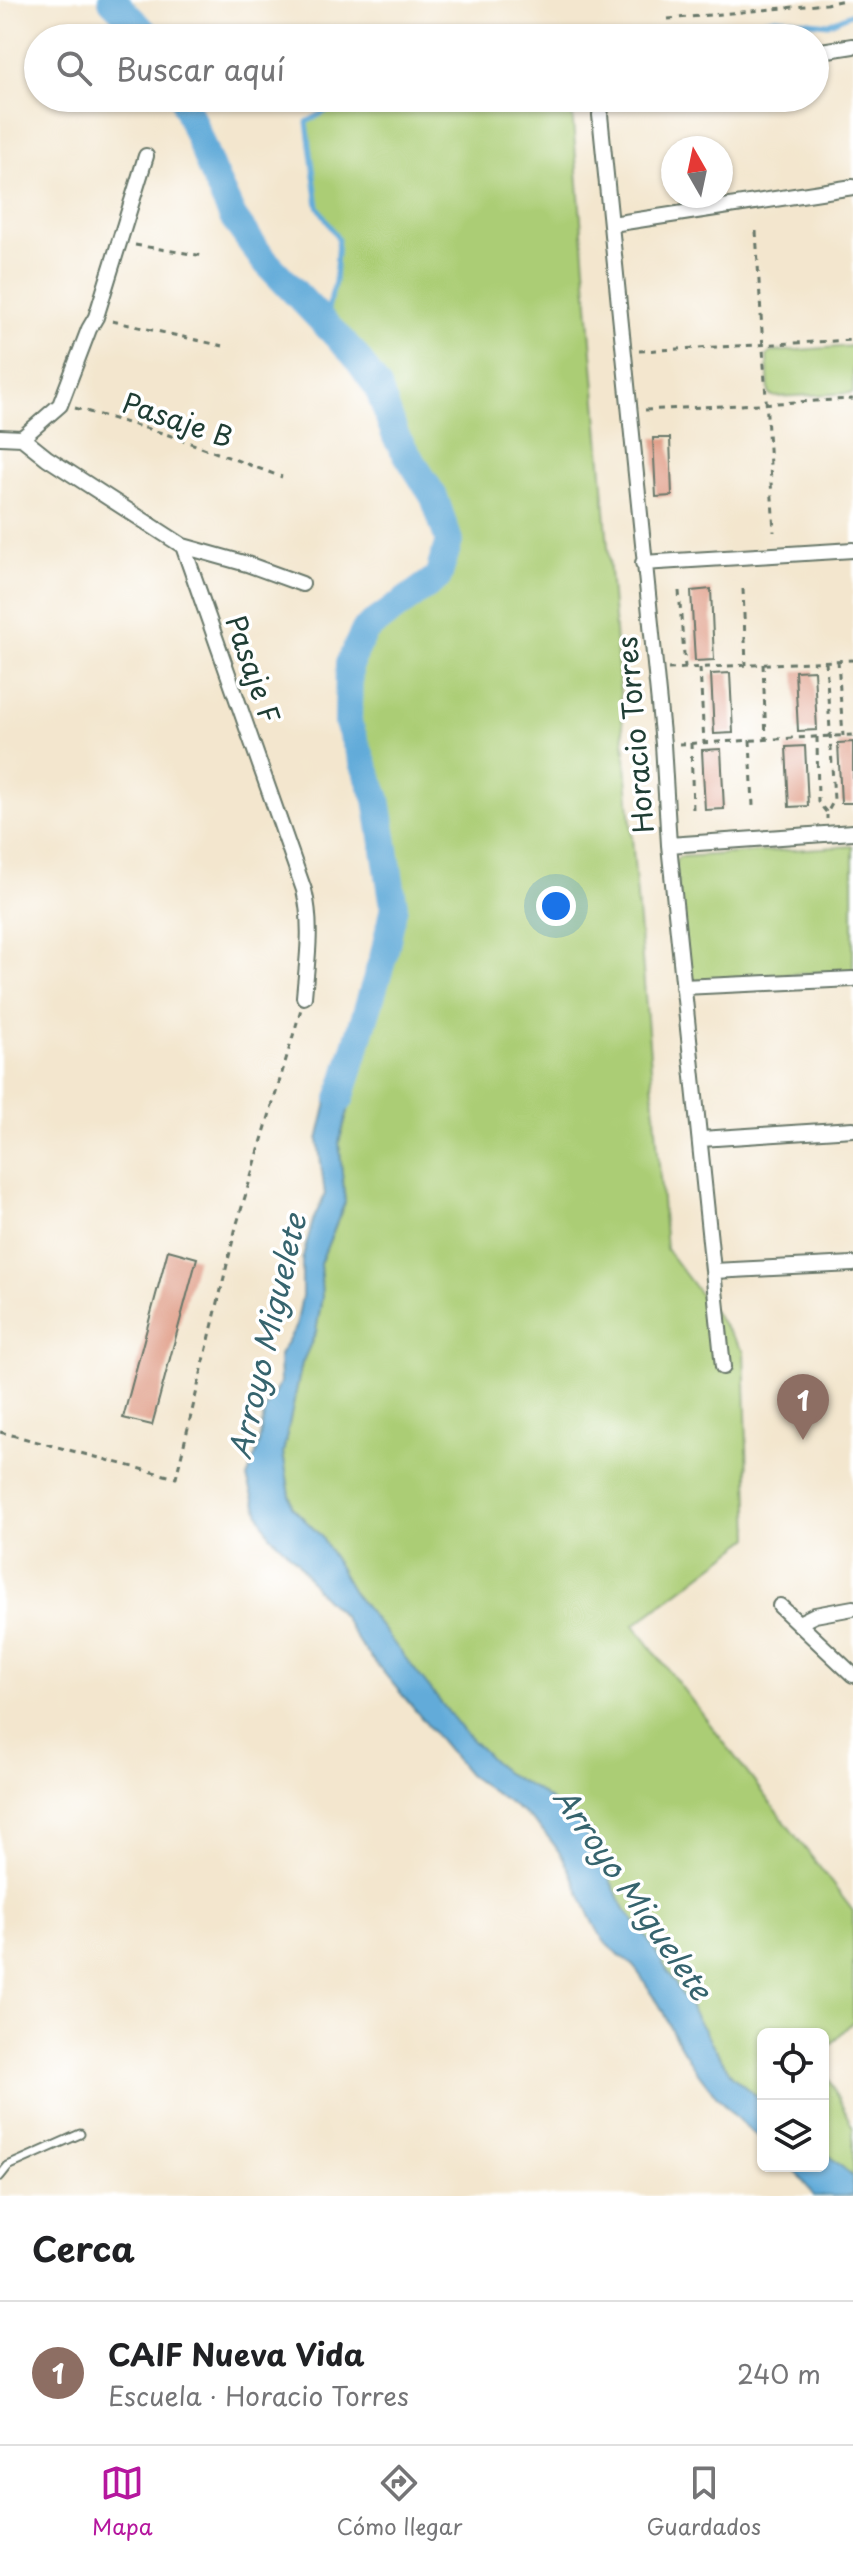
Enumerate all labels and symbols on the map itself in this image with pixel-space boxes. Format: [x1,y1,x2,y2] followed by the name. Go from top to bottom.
[661,136,733,208] north arrow
[117,380,239,458] street label: Pasaje B
[215,609,293,729] street label: Pasaje F
[604,635,664,835] street label: Horacio Torres
[536,886,576,926] your location
[216,1207,316,1463] water label: Arroyo Miguelete
[777,1374,829,1440] pin: 1
[544,1778,725,2010] water label: Arroyo Miguelete

